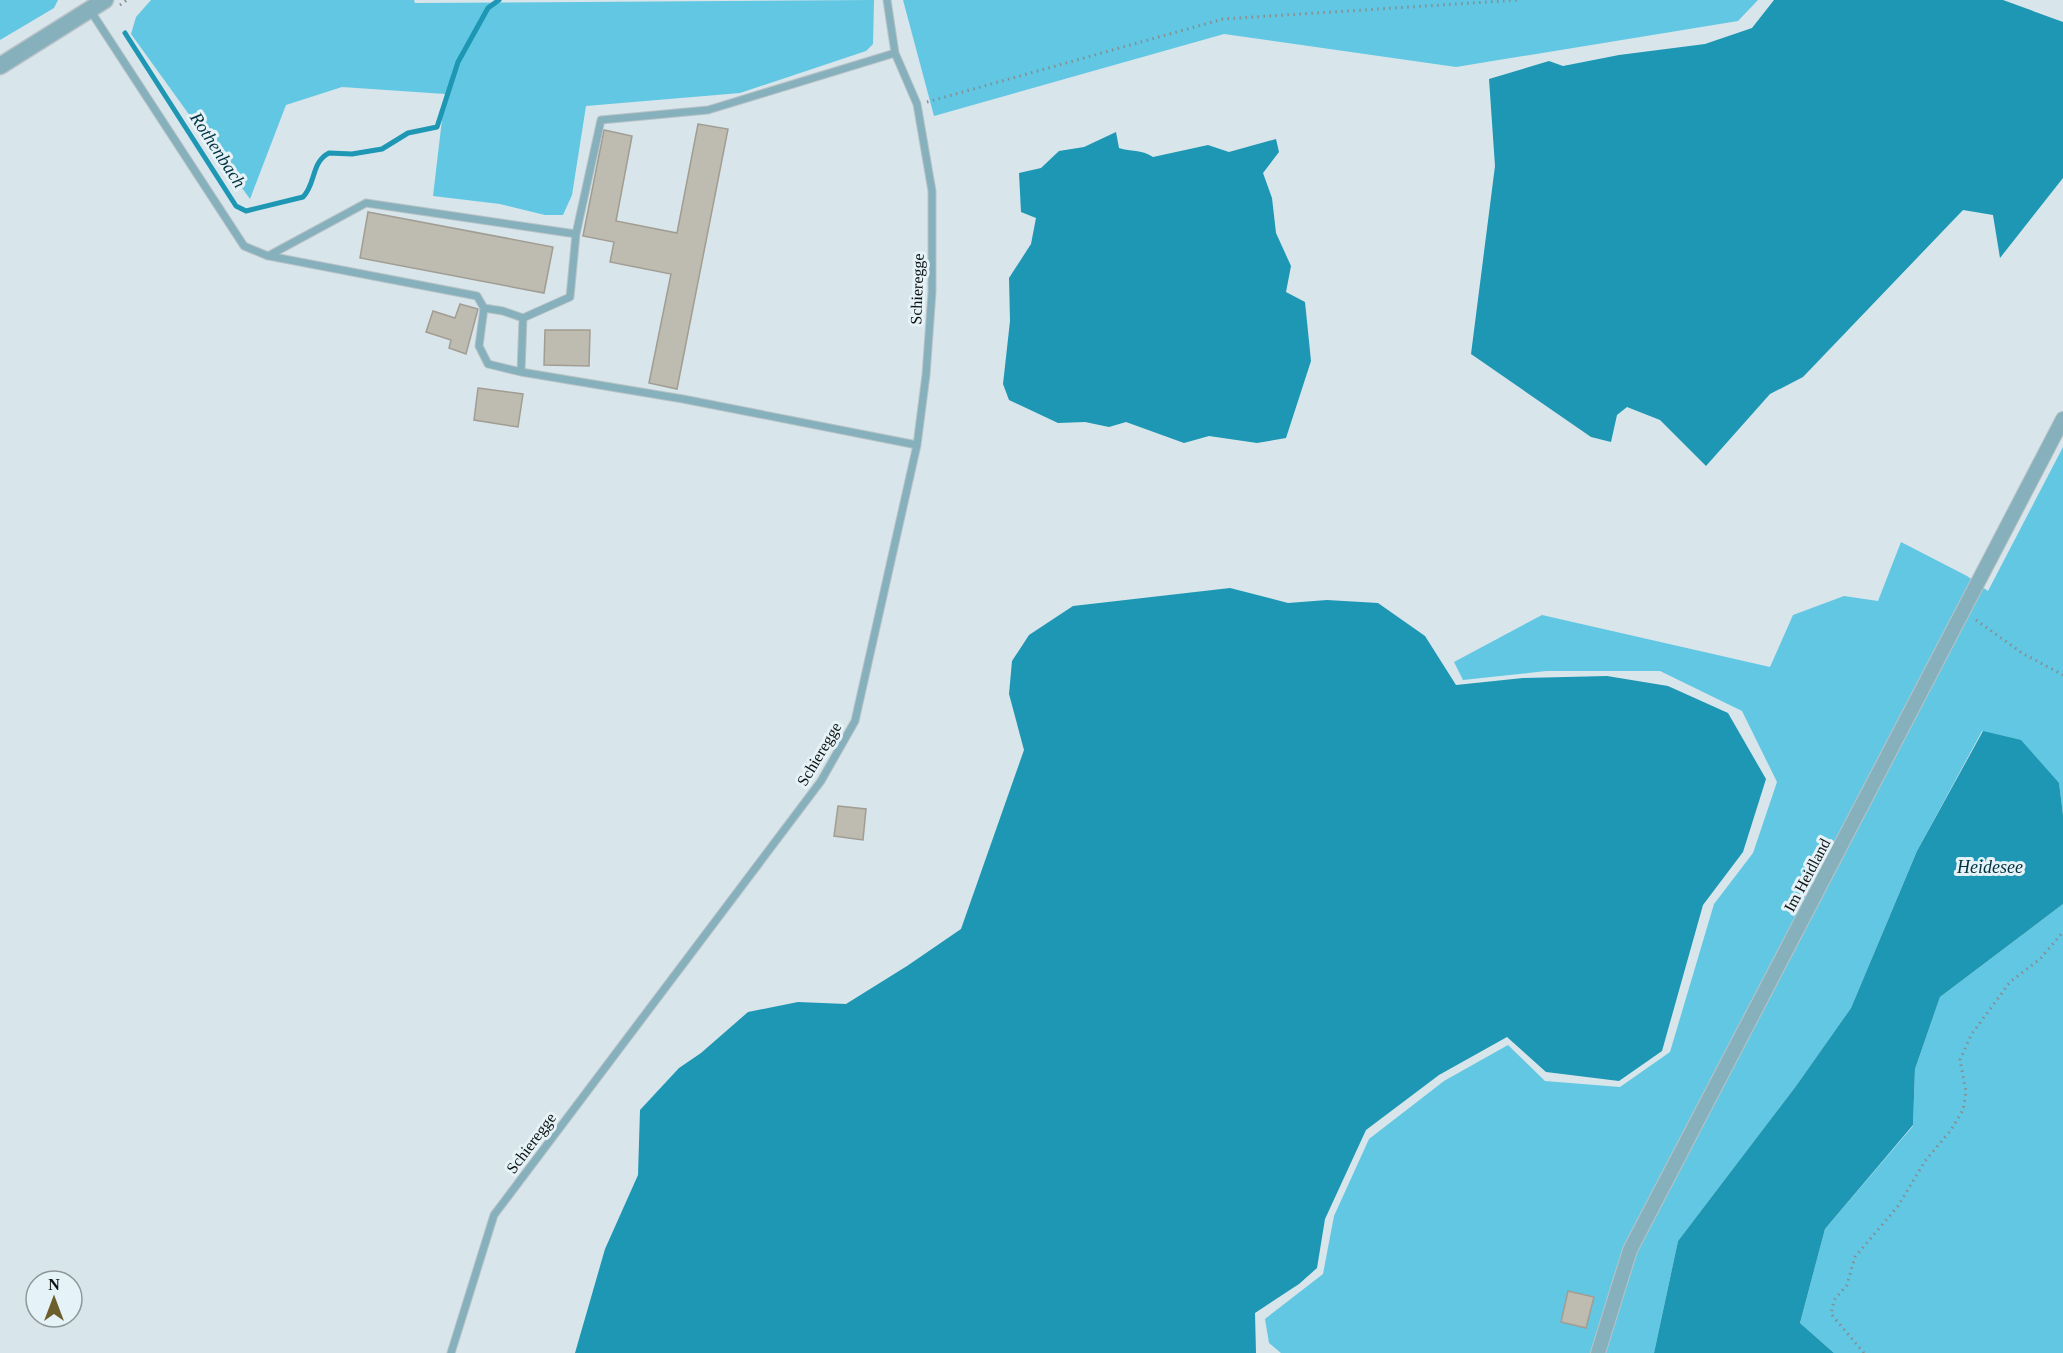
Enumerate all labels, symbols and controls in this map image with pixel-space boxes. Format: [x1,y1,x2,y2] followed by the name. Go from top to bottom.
[186,108,250,192] water label: Rothenbach
[907,253,928,325] street label: Schieregge
[793,719,845,789] street label: Schieregge
[1781,836,1833,914] street label: Im Heidland
[1956,857,2023,877] water label: Heidesee
[503,1110,560,1177] street label: Schieregge
[24,1269,84,1329] north arrow
[48,1276,60,1293] text: N

